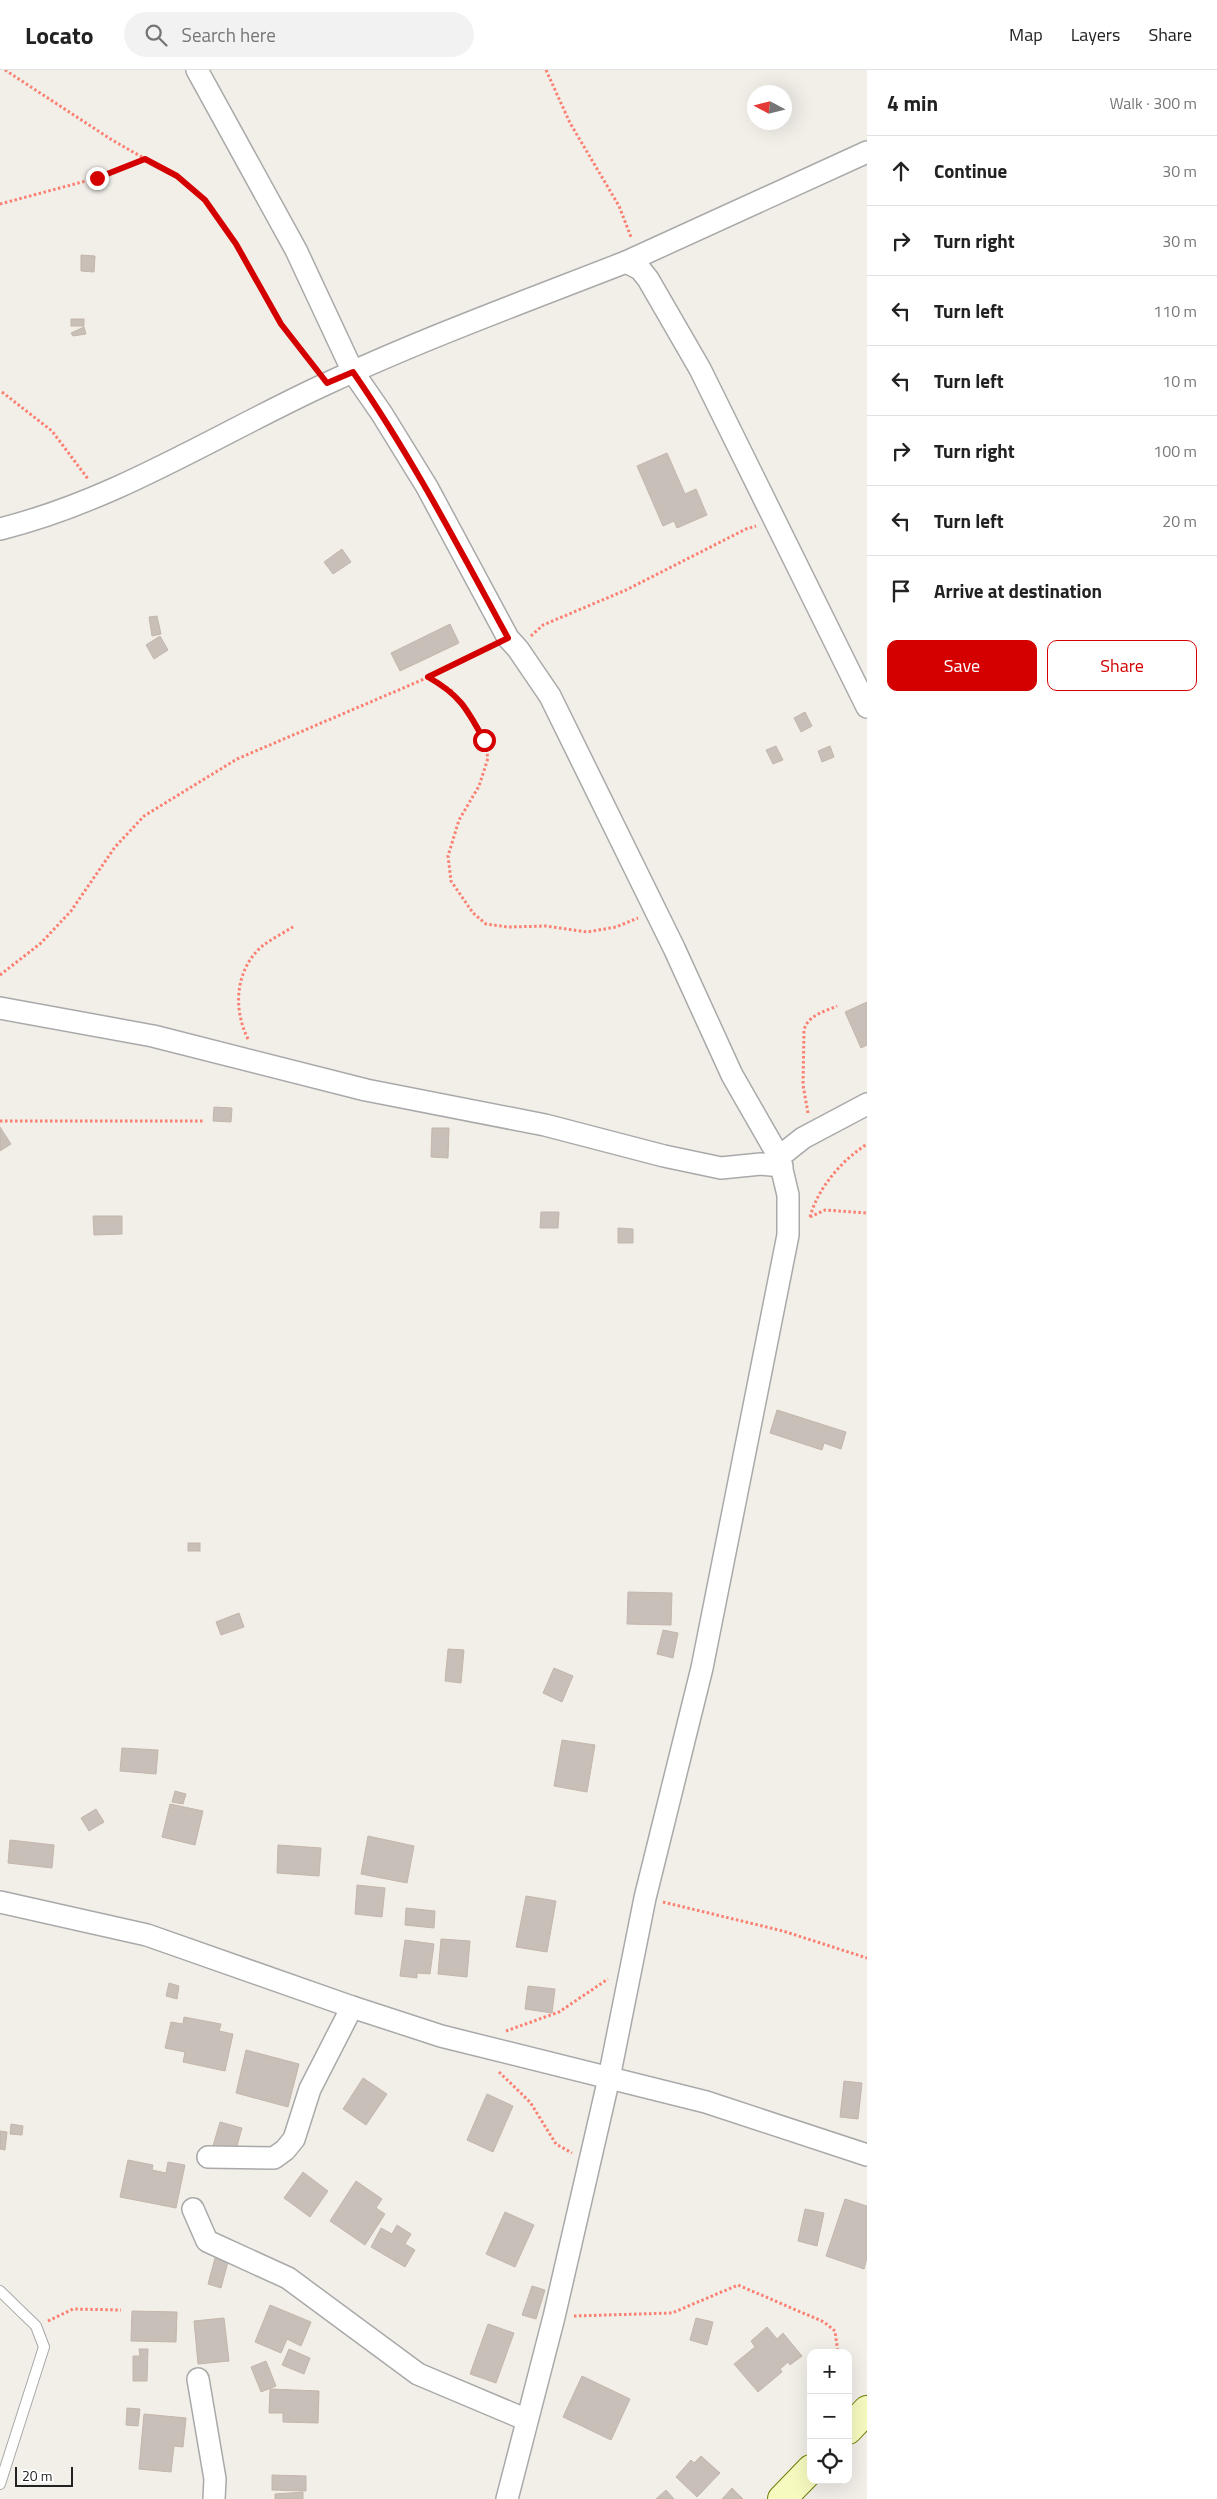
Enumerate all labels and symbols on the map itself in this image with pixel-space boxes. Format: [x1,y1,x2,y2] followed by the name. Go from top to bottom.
[747,85,792,130] north arrow
[86,167,109,190] route end
[473,729,496,752] route start
[15,2464,72,2487] scale bar

